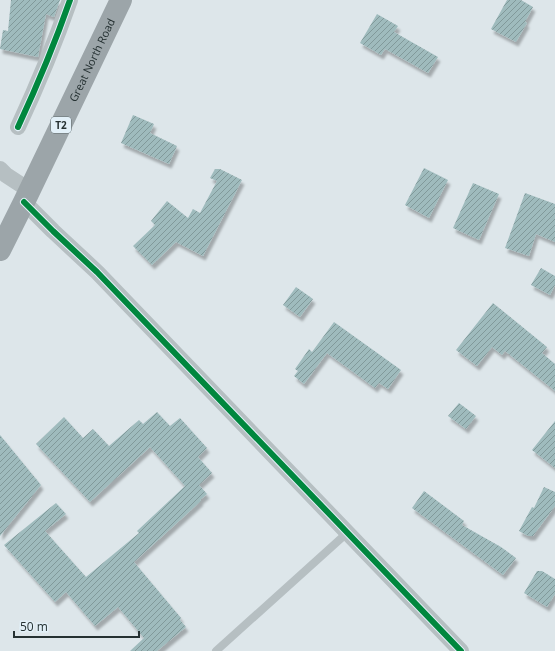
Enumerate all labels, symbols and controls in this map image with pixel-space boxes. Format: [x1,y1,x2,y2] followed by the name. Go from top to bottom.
[65,16,118,104] street label: Great North Road
[51,117,71,133] road number: T2
[14,613,139,639] scale bar
[20,618,48,635] text: 50 m

